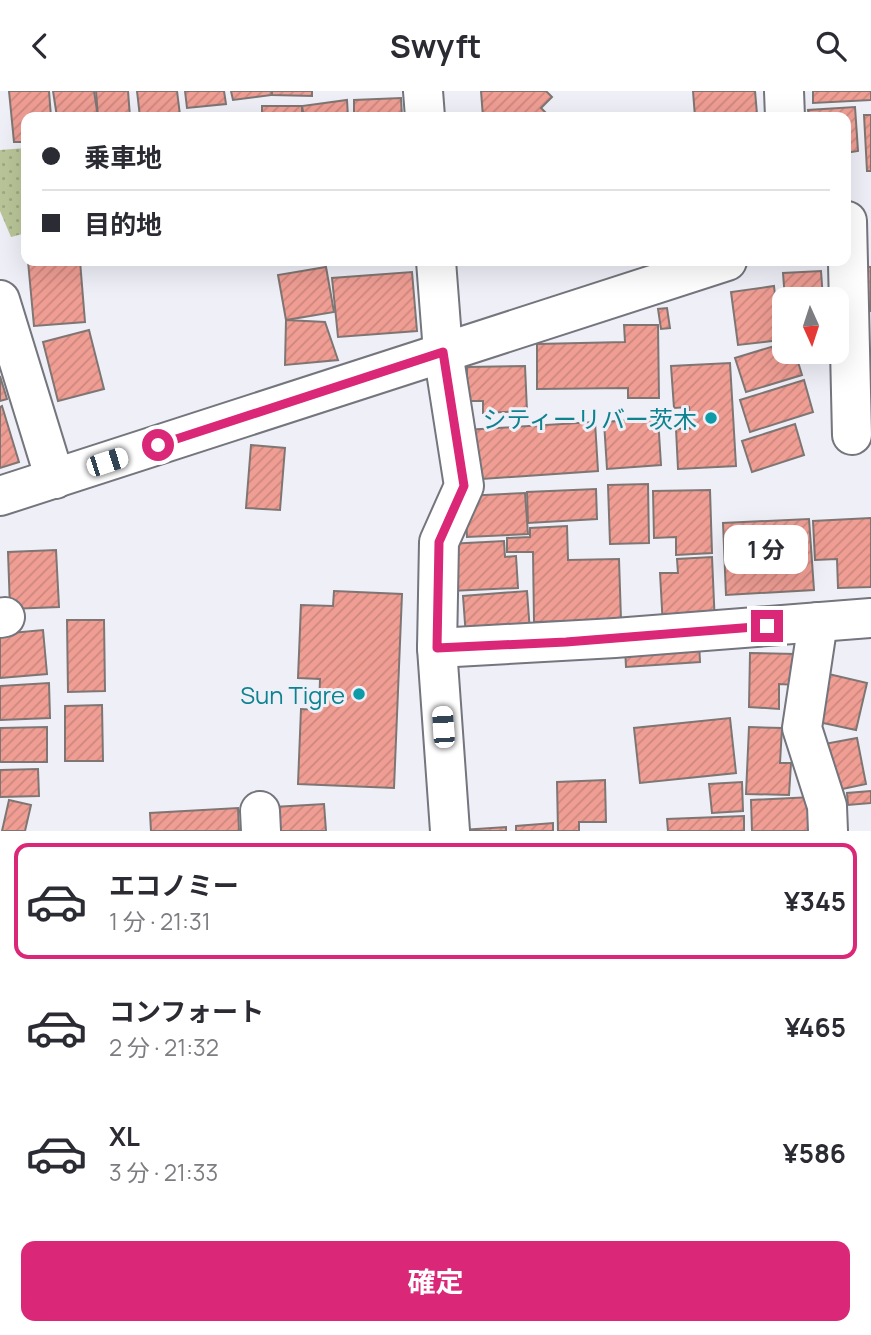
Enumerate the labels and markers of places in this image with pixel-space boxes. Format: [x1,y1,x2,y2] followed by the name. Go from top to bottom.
[482,402,697,435] place label: シティーリバー茨木
[703,410,719,426] marker: シティーリバー茨木
[240,678,345,711] place label: Sun Tigre
[351,686,367,702] marker: Sun Tigre

